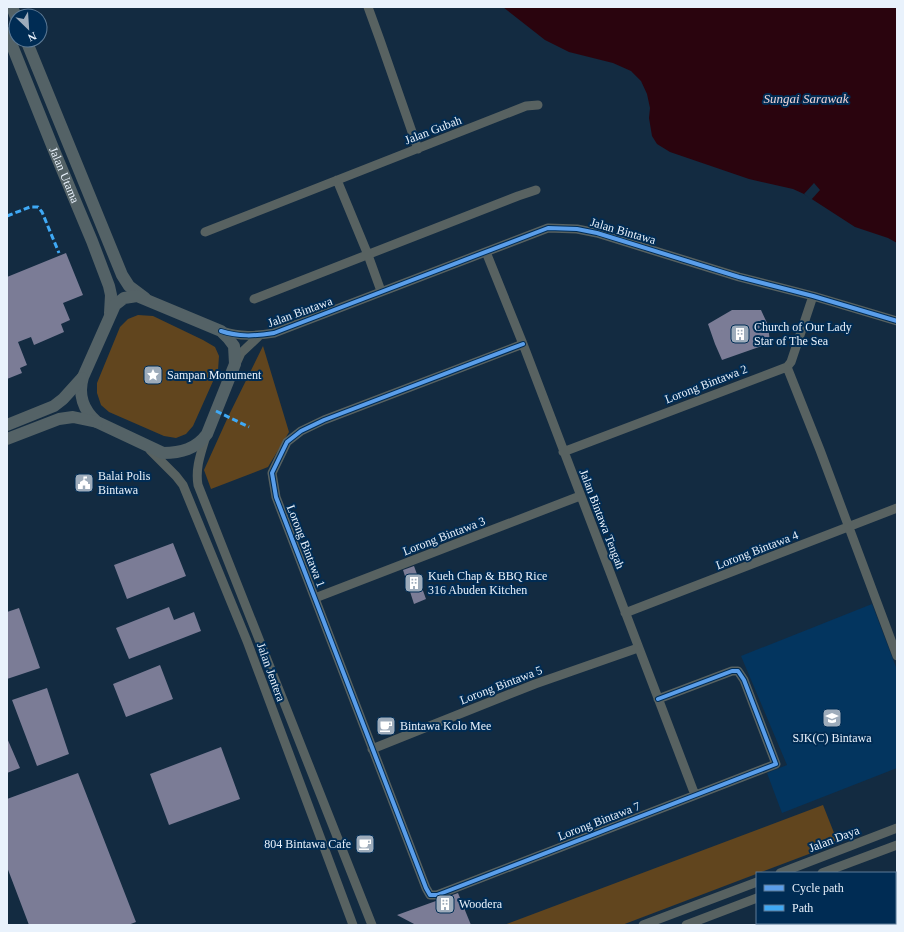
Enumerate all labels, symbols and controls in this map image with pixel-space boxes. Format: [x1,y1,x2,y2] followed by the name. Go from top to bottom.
[8,8,48,48] north arrow
[26,30,38,44] text: N
[764,91,849,106] water label: Sungai Sarawak
[403,113,463,147] street label: Jalan Gubah
[46,145,83,206] street label: Jalan Utama
[589,215,658,247] street label: Jalan Bintawa
[266,294,335,330] street label: Jalan Bintawa
[754,320,852,348] place label: Church of Our Lady Star of The Sea
[729,323,751,345] building icon: Church of Our Lady Star of The Sea
[663,362,749,406] street label: Lorong Bintawa 2
[142,364,164,386] place icon: Sampan Monument
[167,368,262,382] place label: Sampan Monument
[577,467,627,571] street label: Jalan Bintawa Tengah
[98,469,151,497] place label: Balai Polis Bintawa
[73,472,95,494] public building icon: Balai Polis Bintawa
[284,503,328,589] street label: Lorong Bintawa 1
[401,514,487,558] street label: Lorong Bintawa 3
[714,528,800,572] street label: Lorong Bintawa 4
[428,569,547,597] place label: Kueh Chap & BBQ Rice 316 Abuden Kitchen
[403,572,425,594] building icon: Kueh Chap & BBQ Rice 316 Abuden Kitchen
[254,641,288,704] street label: Jalan Jentera
[458,663,544,707] street label: Lorong Bintawa 5
[821,707,843,729] school or university icon: SJK(C) Bintawa
[375,715,397,737] cafe icon: Bintawa Kolo Mee
[400,719,491,733] place label: Bintawa Kolo Mee
[793,731,872,745] place label: SJK(C) Bintawa
[556,799,642,843] street label: Lorong Bintawa 7
[807,823,862,855] street label: Jalan Daya
[354,833,376,855] cafe icon: 804 Bintawa Cafe
[264,837,351,851] place label: 804 Bintawa Cafe
[756,872,896,924] legend
[792,881,844,895] text: Cycle path
[434,893,456,915] building icon: Woodera
[459,897,503,911] place label: Woodera
[792,901,813,915] text: Path

